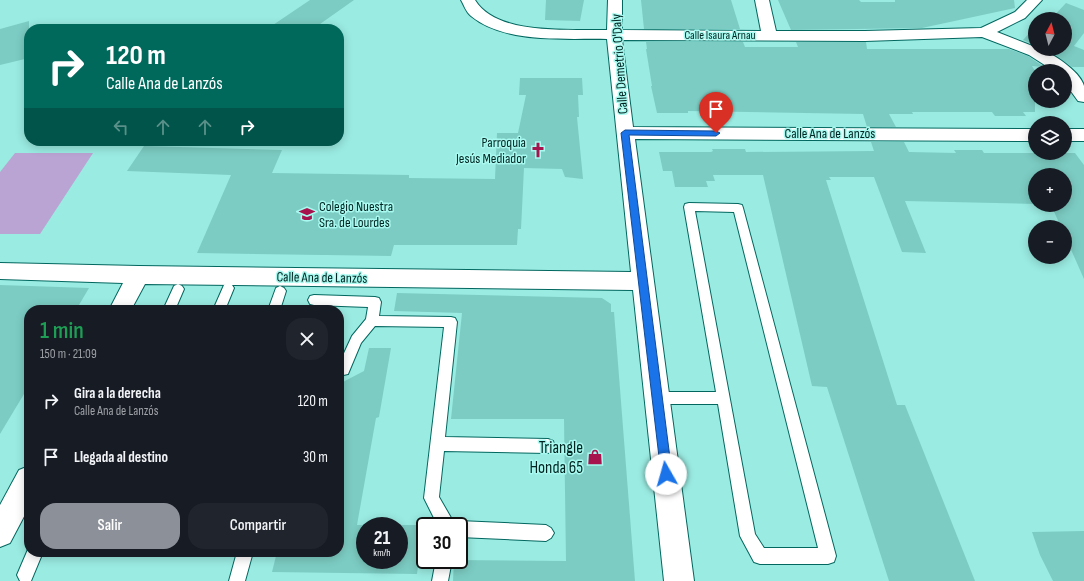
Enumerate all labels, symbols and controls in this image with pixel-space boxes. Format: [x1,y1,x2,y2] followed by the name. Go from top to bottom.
[1028,12,1072,56] north arrow
[1028,12,1072,264] map controls
[607,13,631,115] street label: Calle Demetrio O'Daly
[684,28,756,43] street label: Calle Isaura Arnau
[106,39,166,72] text: 120 m
[40,40,92,92] icon: right
[1028,64,1072,108] button: search
[106,73,223,94] text: Calle Ana de Lanzós
[699,92,733,133] pin
[705,98,727,120] icon: arrive
[110,116,132,138] icon: left
[152,116,174,138] icon: ahead
[194,116,216,138] icon: ahead
[236,116,258,138] icon: right
[1028,116,1072,160] button: layers
[785,125,875,142] street label: Calle Ana de Lanzós
[455,134,526,167] place label: Parroquia Jesús Mediador
[529,141,547,159] church icon: Parroquia Jesús Mediador
[1028,168,1072,212] button: +
[319,198,393,231] place label: Colegio Nuestra Sra. de Lourdes
[298,205,316,223] school or university icon: Colegio Nuestra Sra. de Lourdes
[1028,220,1072,264] button: −
[276,268,368,287] street label: Calle Ana de Lanzós
[40,316,84,345] text: 1 min
[286,318,328,360] button: close
[40,346,97,362] text: 150 m · 21:09
[74,384,161,403] text: Gira a la derecha
[40,390,62,412] icon: right
[298,392,328,411] text: 120 m
[74,403,158,419] text: Calle Ana de Lanzós
[529,438,583,478] place label: Triangle Honda 65
[40,446,62,468] icon: arrive
[74,448,168,467] text: Llegada al destino
[303,448,328,467] text: 30 m
[586,448,604,466] shop icon: Triangle Honda 65
[645,453,687,495] position arrow
[40,503,180,549] button: Salir
[188,503,328,549] button: Compartir
[416,517,468,569] speed limit sign: 30
[374,526,390,550] text: 21
[373,547,391,559] text: km/h

